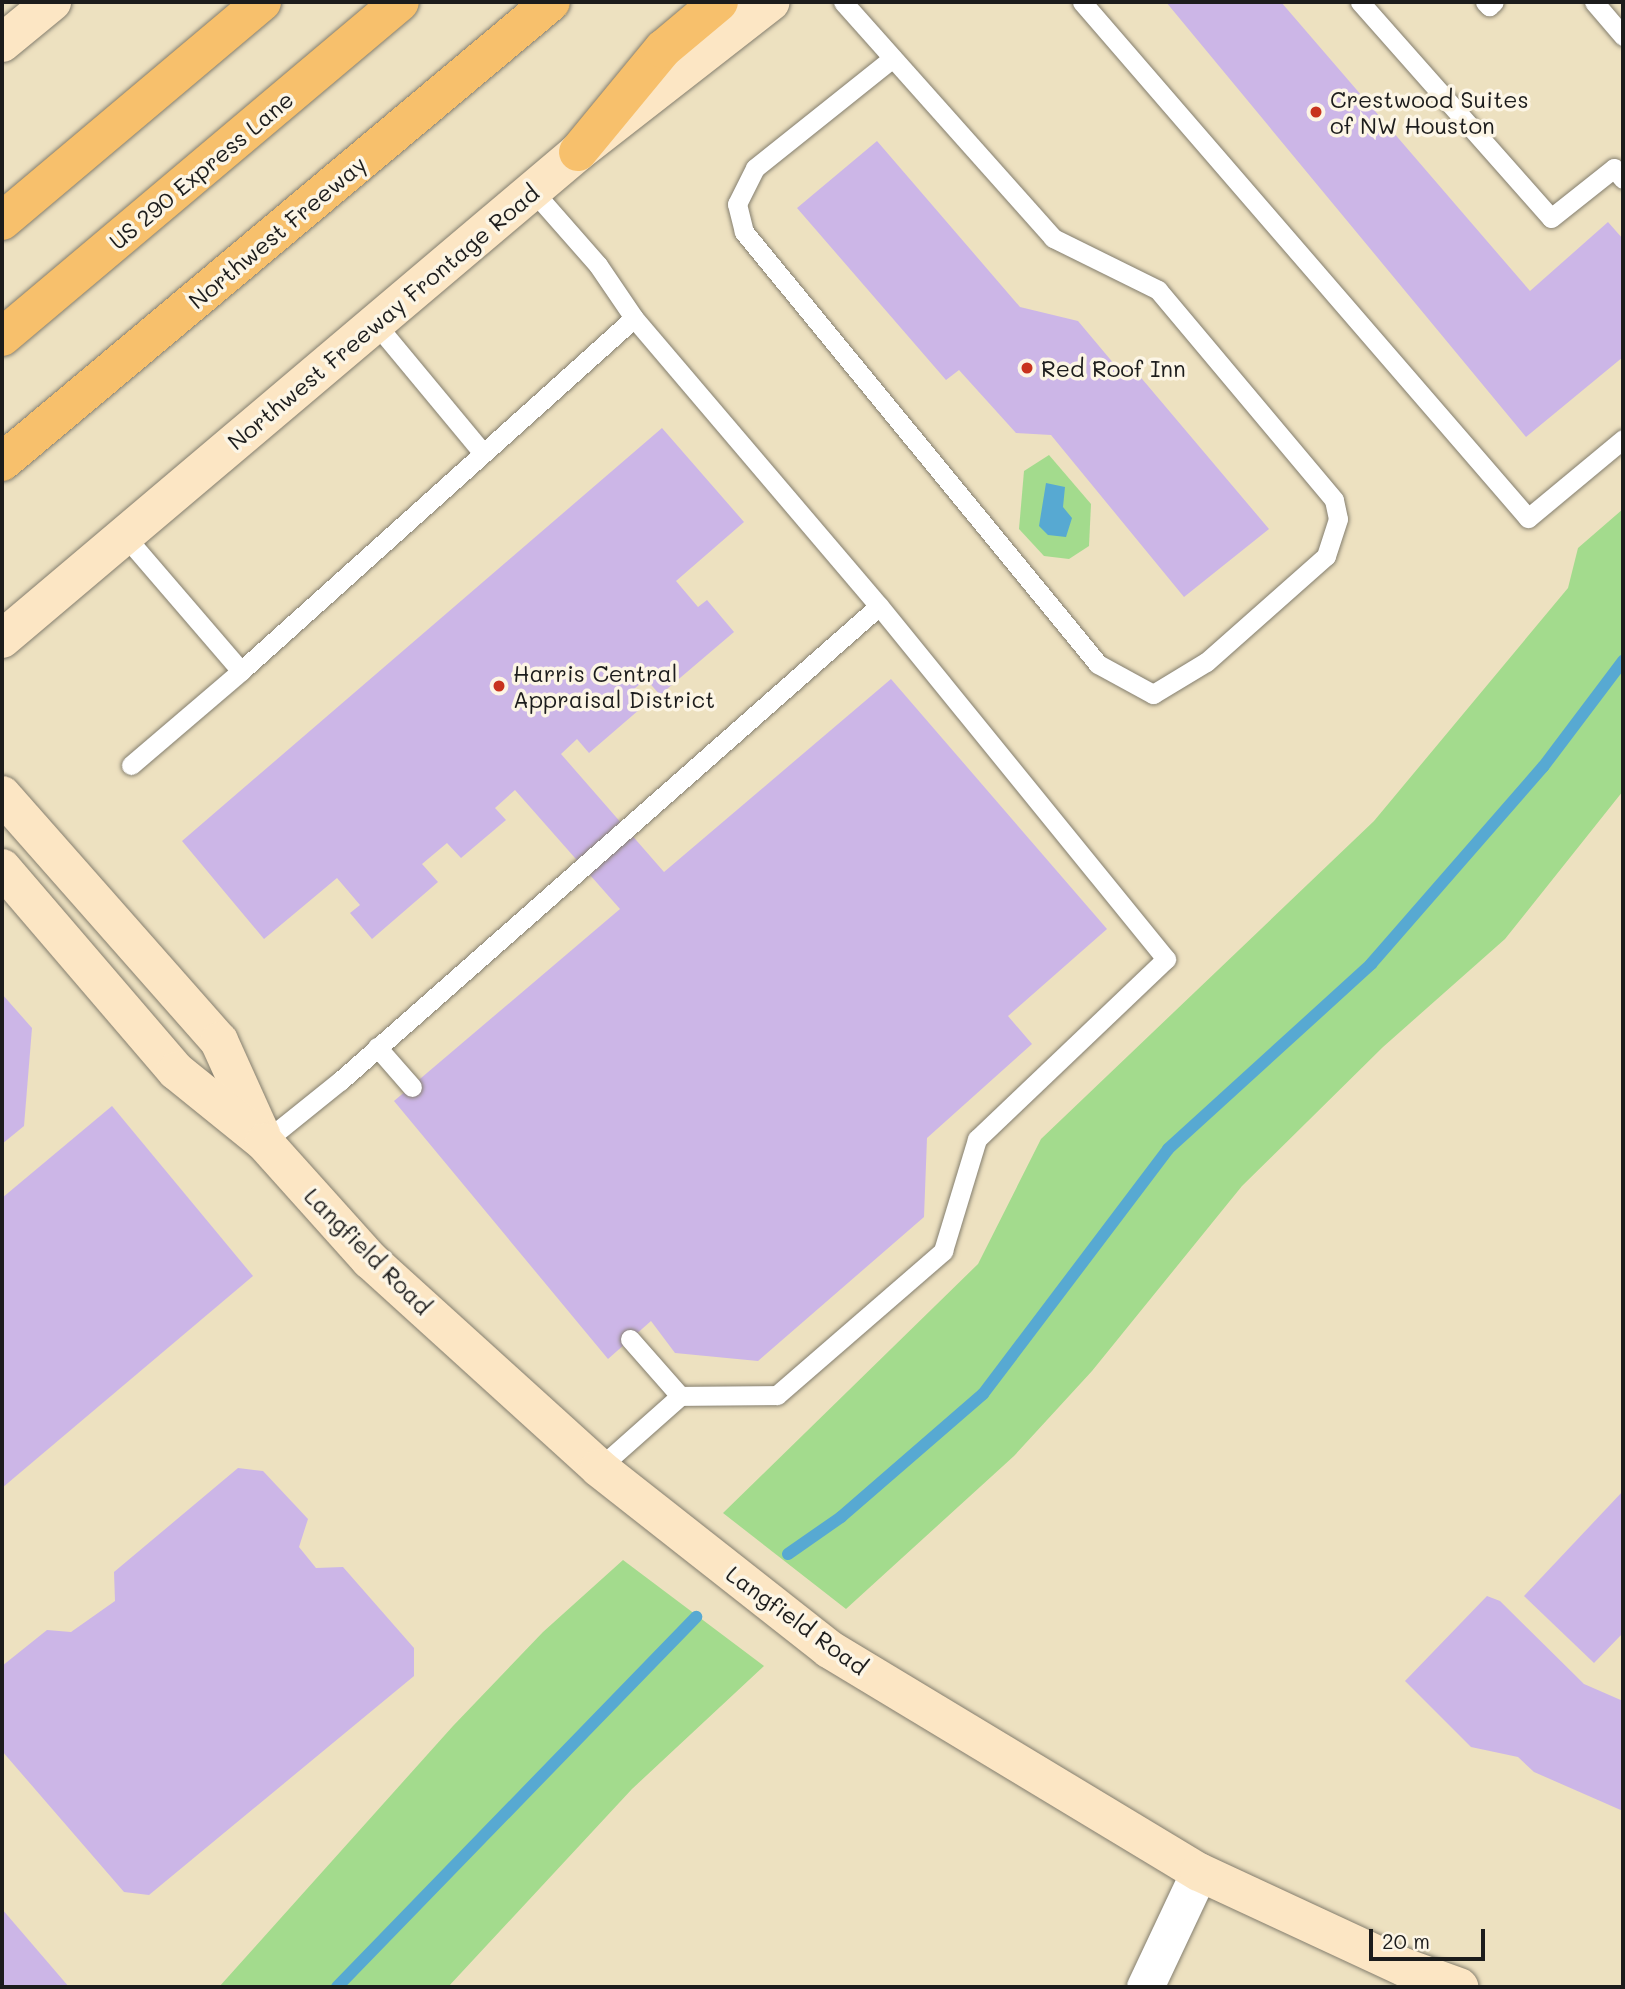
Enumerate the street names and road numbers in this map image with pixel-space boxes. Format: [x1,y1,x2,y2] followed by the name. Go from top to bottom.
[103,85,299,255] street label: US 290 Express Lane
[183,150,371,314] street label: Northwest Freeway
[222,179,544,455] street label: Northwest Freeway Frontage Road
[299,1182,437,1320] street label: Langfield Road
[721,1560,873,1680] street label: Langfield Road

